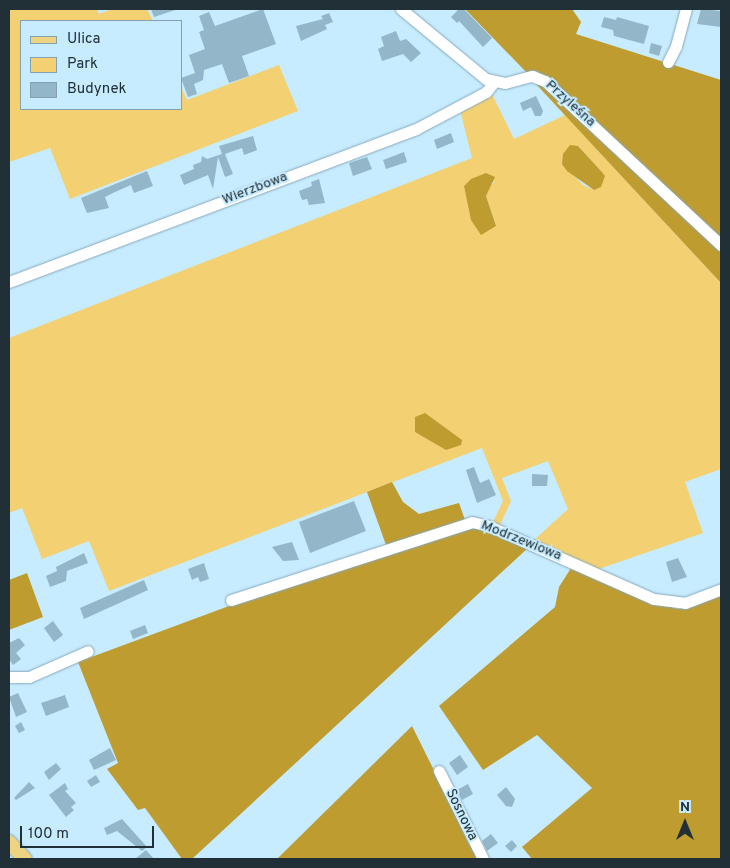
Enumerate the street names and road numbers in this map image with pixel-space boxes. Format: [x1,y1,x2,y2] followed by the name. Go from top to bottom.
[542,77,598,131] street label: Przyleśna
[220,169,290,209] street label: Wierzbowa
[478,517,564,565] street label: Modrzewiowa
[441,786,481,844] street label: Sosnowa

